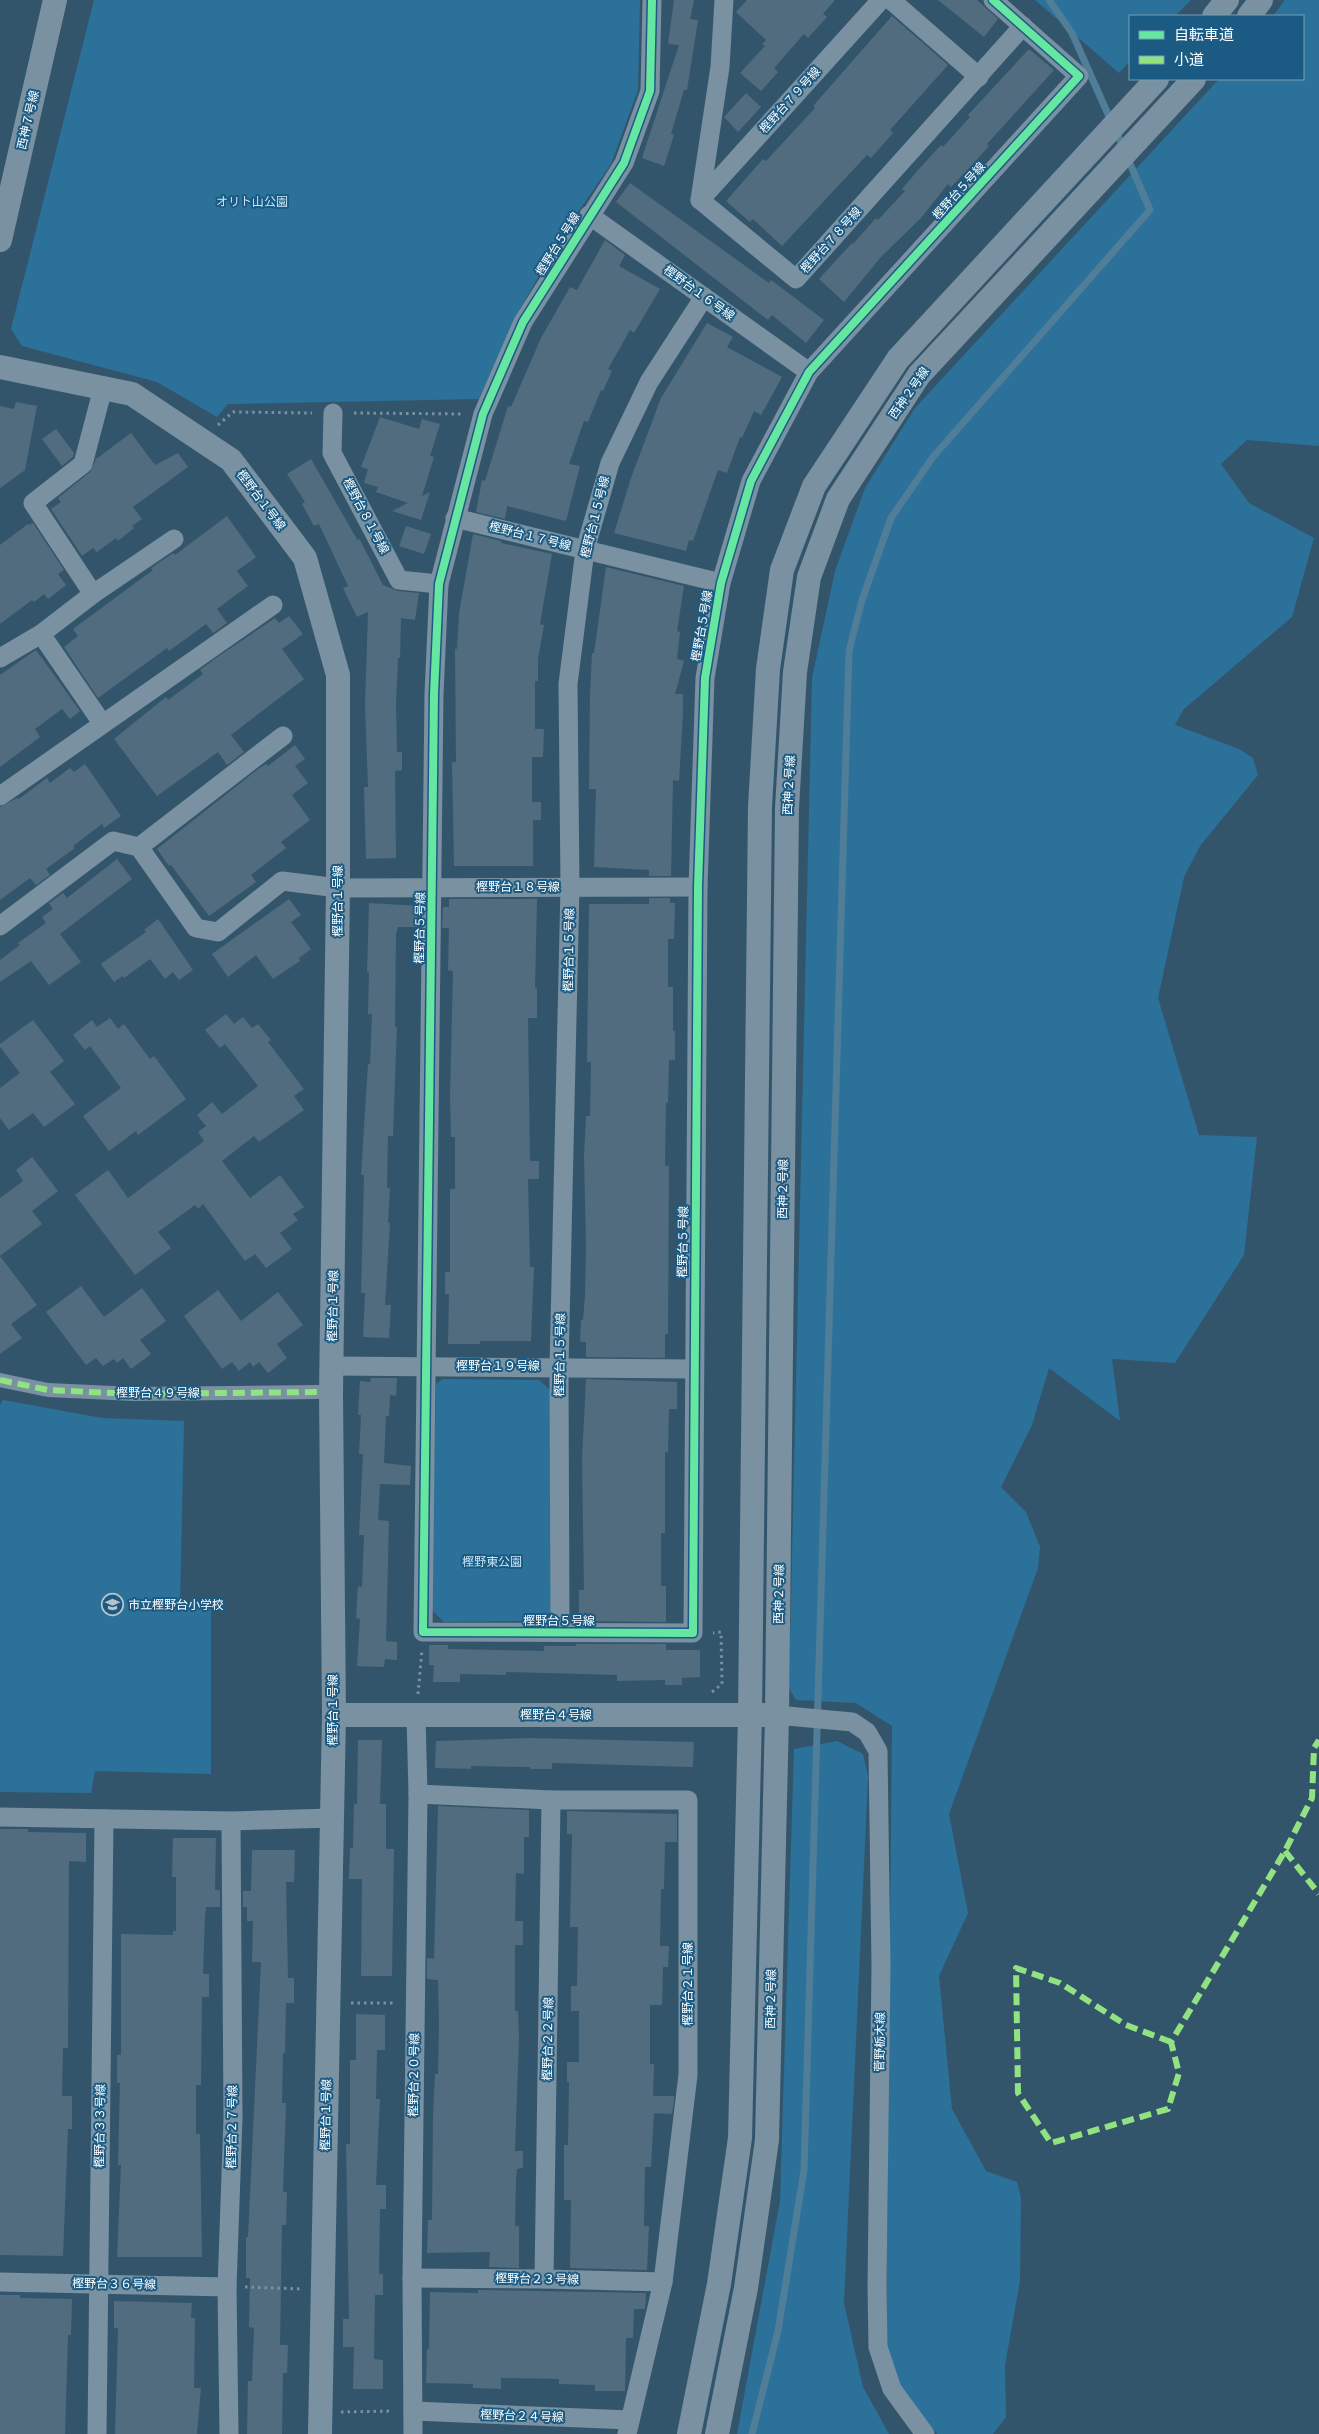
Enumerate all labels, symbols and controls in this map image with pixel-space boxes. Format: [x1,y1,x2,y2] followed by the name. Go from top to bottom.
[1129,15,1304,80] legend
[1174,26,1234,44] text: 自転車道
[1174,51,1204,69] text: 小道
[757,64,823,136] street label: 樫野台７９号線
[14,89,42,151] street label: 西神７号線
[930,160,988,222] street label: 樫野台５号線
[216,195,288,209] park label: オリト山公園
[798,204,864,276] street label: 樫野台７８号線
[533,210,583,278] street label: 樫野台５号線
[661,263,737,323] street label: 樫野台１６号線
[886,364,932,422] street label: 西神２号線
[234,467,288,533] street label: 樫野台１号線
[578,475,612,559] street label: 樫野台１５号線
[340,476,392,556] street label: 樫野台８１号線
[488,519,572,553] street label: 樫野台１７号線
[689,589,715,663] street label: 樫野台５号線
[780,755,798,815] street label: 西神２号線
[331,865,345,937] street label: 樫野台１号線
[476,880,560,894] street label: 樫野台１８号線
[412,892,428,964] street label: 樫野台５号線
[561,908,577,992] street label: 樫野台１５号線
[775,1159,791,1219] street label: 西神２号線
[675,1206,691,1278] street label: 樫野台５号線
[325,1270,341,1342] street label: 樫野台１号線
[552,1313,568,1397] street label: 樫野台１５号線
[456,1359,540,1373] street label: 樫野台１９号線
[116,1386,200,1400] street label: 樫野台４９号線
[462,1555,522,1569] park label: 樫野東公園
[771,1564,787,1624] street label: 西神２号線
[100,1593,124,1617] school or university icon: 市立樫野台小学校
[128,1598,224,1612] place label: 市立樫野台小学校
[523,1614,595,1628] street label: 樫野台５号線
[326,1674,340,1746] street label: 樫野台１号線
[520,1708,592,1722] street label: 樫野台４号線
[681,1942,695,2026] street label: 樫野台２１号線
[763,1969,779,2029] street label: 西神２号線
[540,1997,556,2081] street label: 樫野台２２号線
[872,2012,888,2072] street label: 菅野栃木線
[406,2033,422,2117] street label: 樫野台２０号線
[318,2079,334,2151] street label: 樫野台１号線
[92,2084,108,2168] street label: 樫野台３３号線
[224,2085,240,2169] street label: 樫野台２７号線
[495,2271,579,2287] street label: 樫野台２３号線
[72,2276,156,2292] street label: 樫野台３６号線
[480,2408,564,2424] street label: 樫野台２４号線

